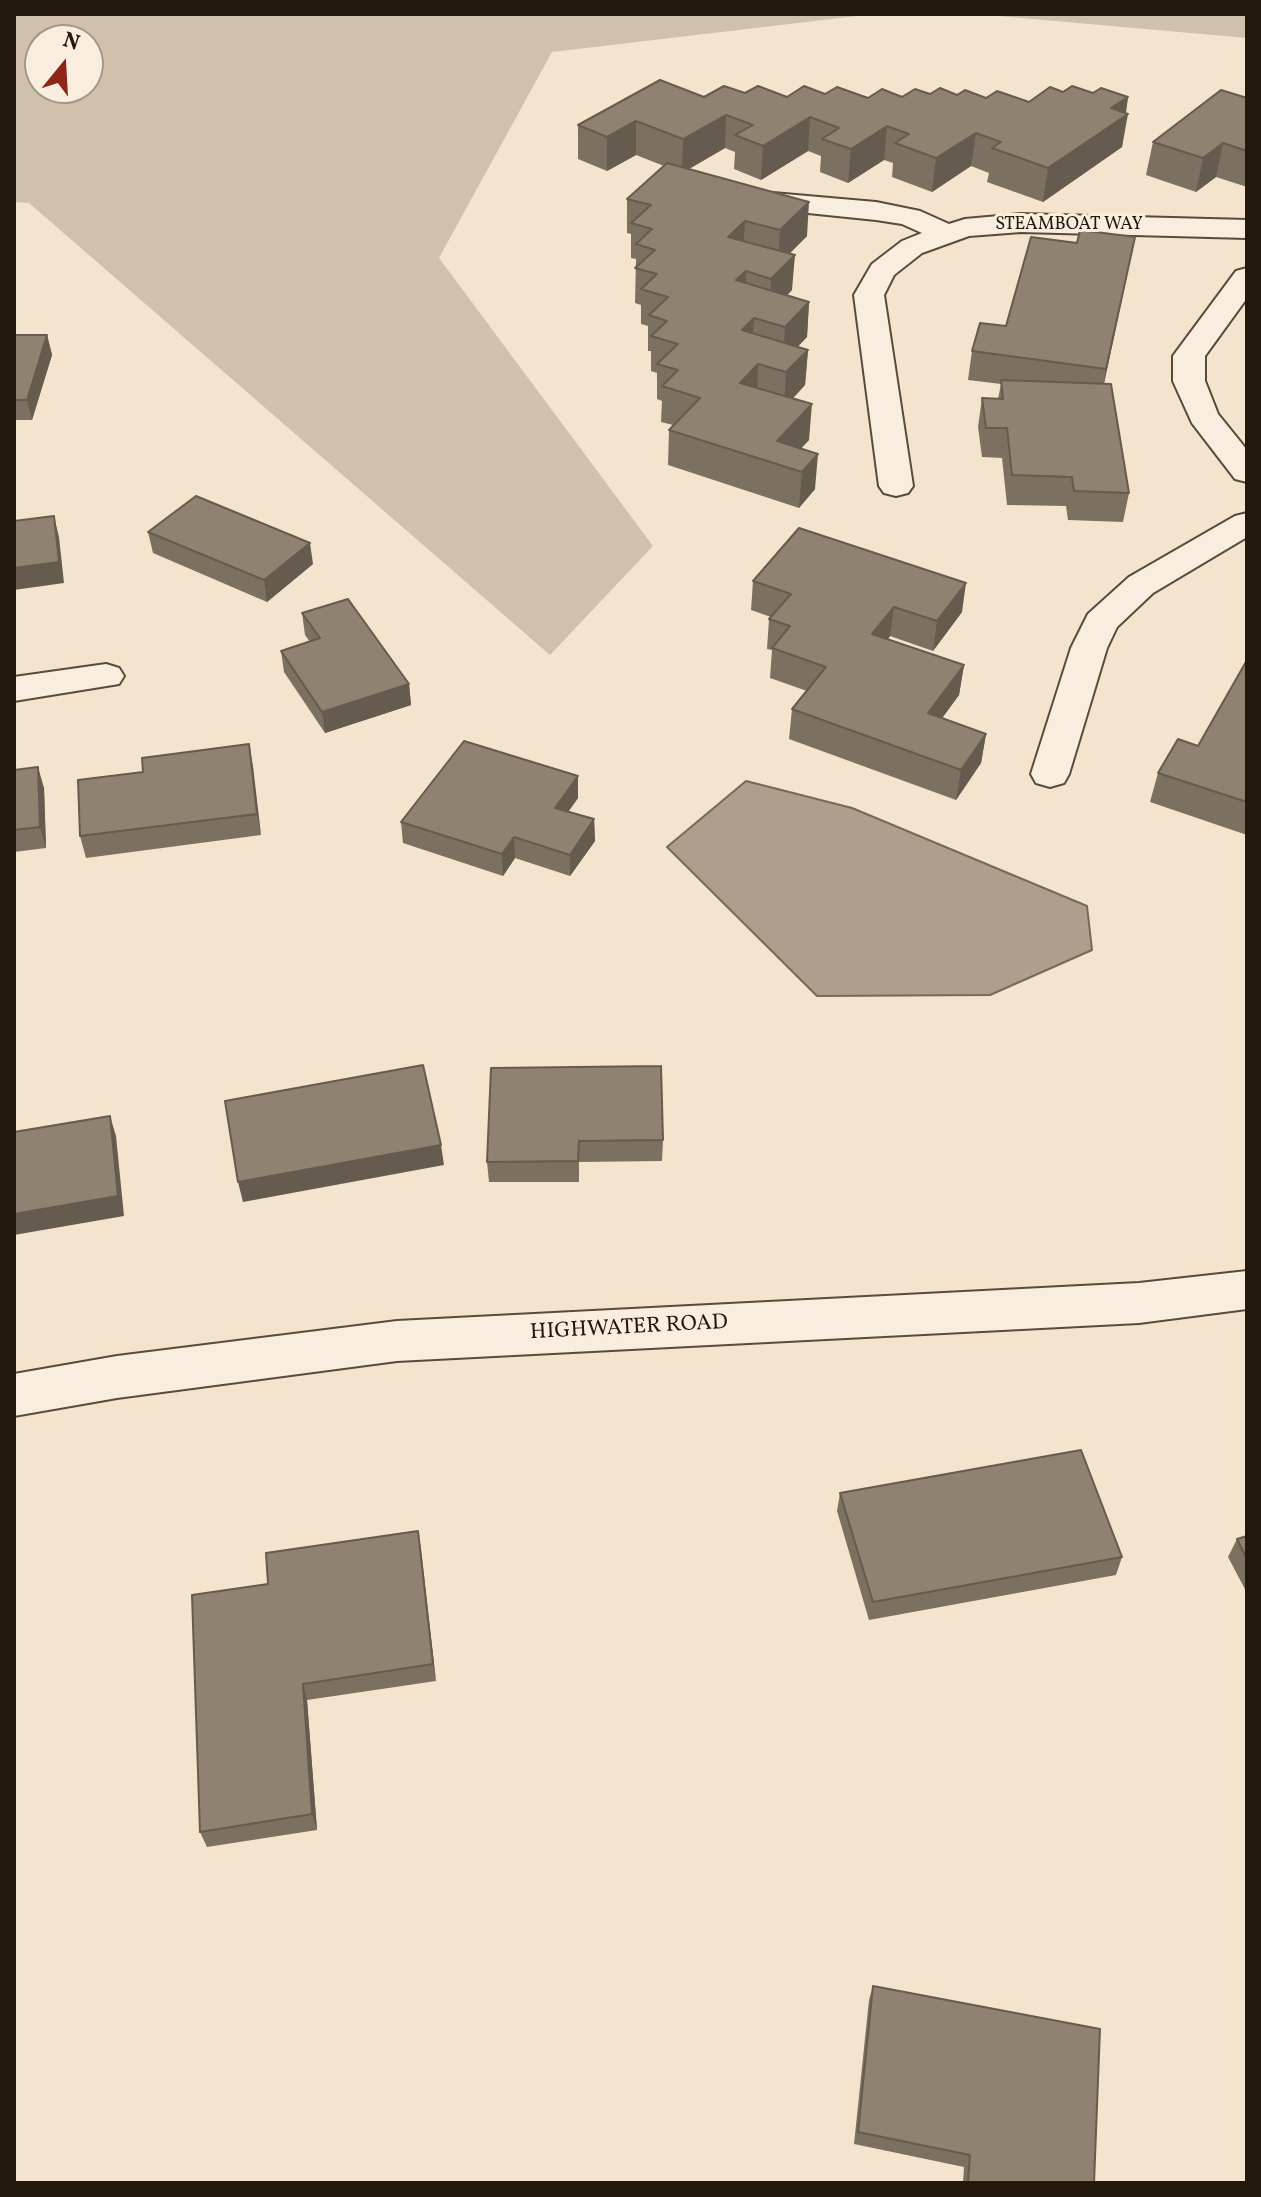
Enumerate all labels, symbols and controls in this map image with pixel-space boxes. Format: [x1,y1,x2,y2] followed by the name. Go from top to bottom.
[24,24,104,104] north arrow
[59,25,83,60] text: N
[995,215,1143,237] street label: STEAMBOAT WAY
[529,1311,729,1347] street label: HIGHWATER ROAD

